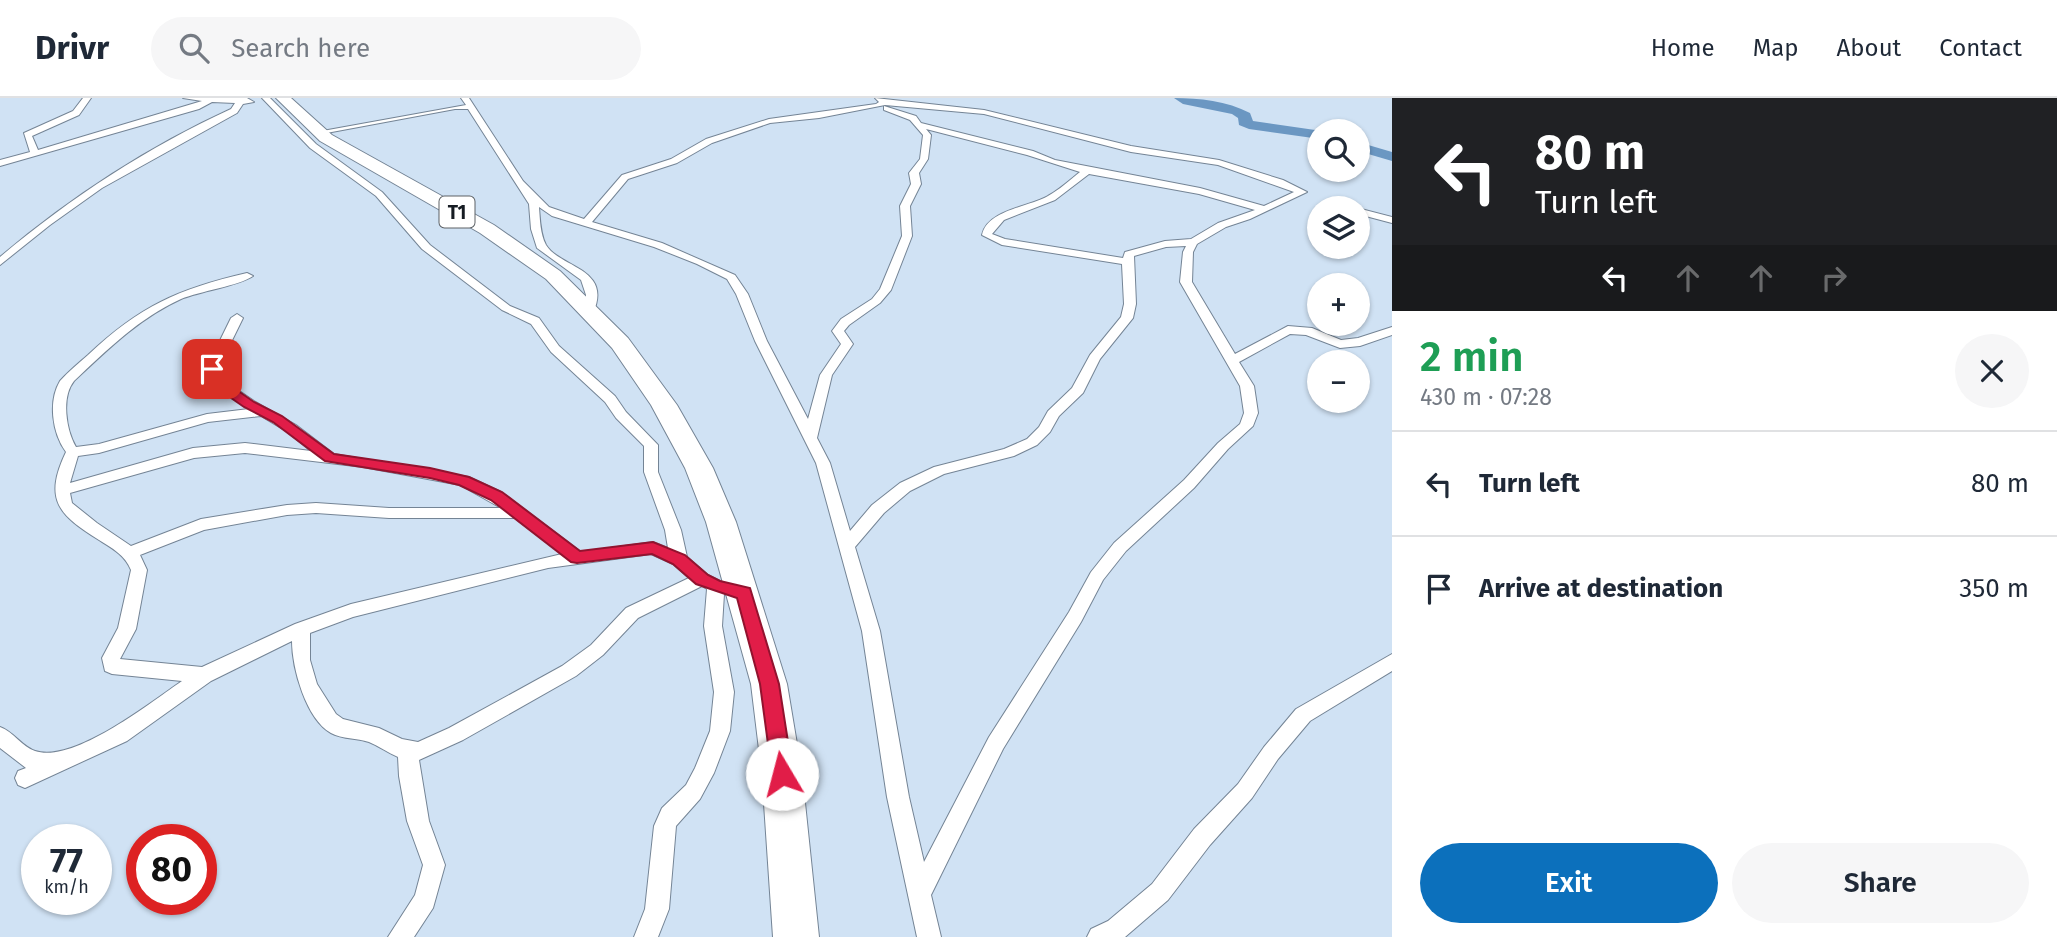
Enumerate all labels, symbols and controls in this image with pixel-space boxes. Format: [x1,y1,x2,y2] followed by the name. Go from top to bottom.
[151,17,641,80] search box
[35,28,109,68] text: Drivr
[175,29,213,67] icon: search
[231,33,370,64] text: Search here
[1651,34,1715,62] text: Home
[1753,34,1799,62] text: Map
[1837,34,1901,62] text: About
[1939,34,2022,62] text: Contact
[1307,119,1370,413] map controls
[1307,119,1370,182] button: search
[1535,123,1645,182] text: 80 m
[1420,126,1511,217] icon: left
[1535,183,1657,221] text: Turn left
[440,196,475,228] road number: T1
[1307,196,1370,259] button: layers
[1596,259,1634,297] icon: left
[1669,259,1707,297] icon: ahead
[1742,259,1780,297] icon: ahead
[1815,259,1853,297] icon: right
[1307,273,1370,336] button: +
[1420,332,1524,382] text: 2 min
[1955,334,2029,408] button: close
[182,339,242,399] pin
[193,350,231,388] icon: arrive
[1307,350,1370,413] button: −
[1420,383,1552,411] text: 430 m · 07:28
[1420,465,1458,503] icon: left
[1479,468,1580,499] text: Turn left
[1971,468,2029,499] text: 80 m
[1420,570,1458,608] icon: arrive
[1479,573,1723,604] text: Arrive at destination
[1959,573,2029,604] text: 350 m
[745,737,819,811] position arrow
[126,824,217,915] speed limit sign: 80
[50,839,83,881] text: 77
[1420,843,1718,923] button: Exit
[1732,843,2029,923] button: Share
[44,876,89,898] text: km/h

